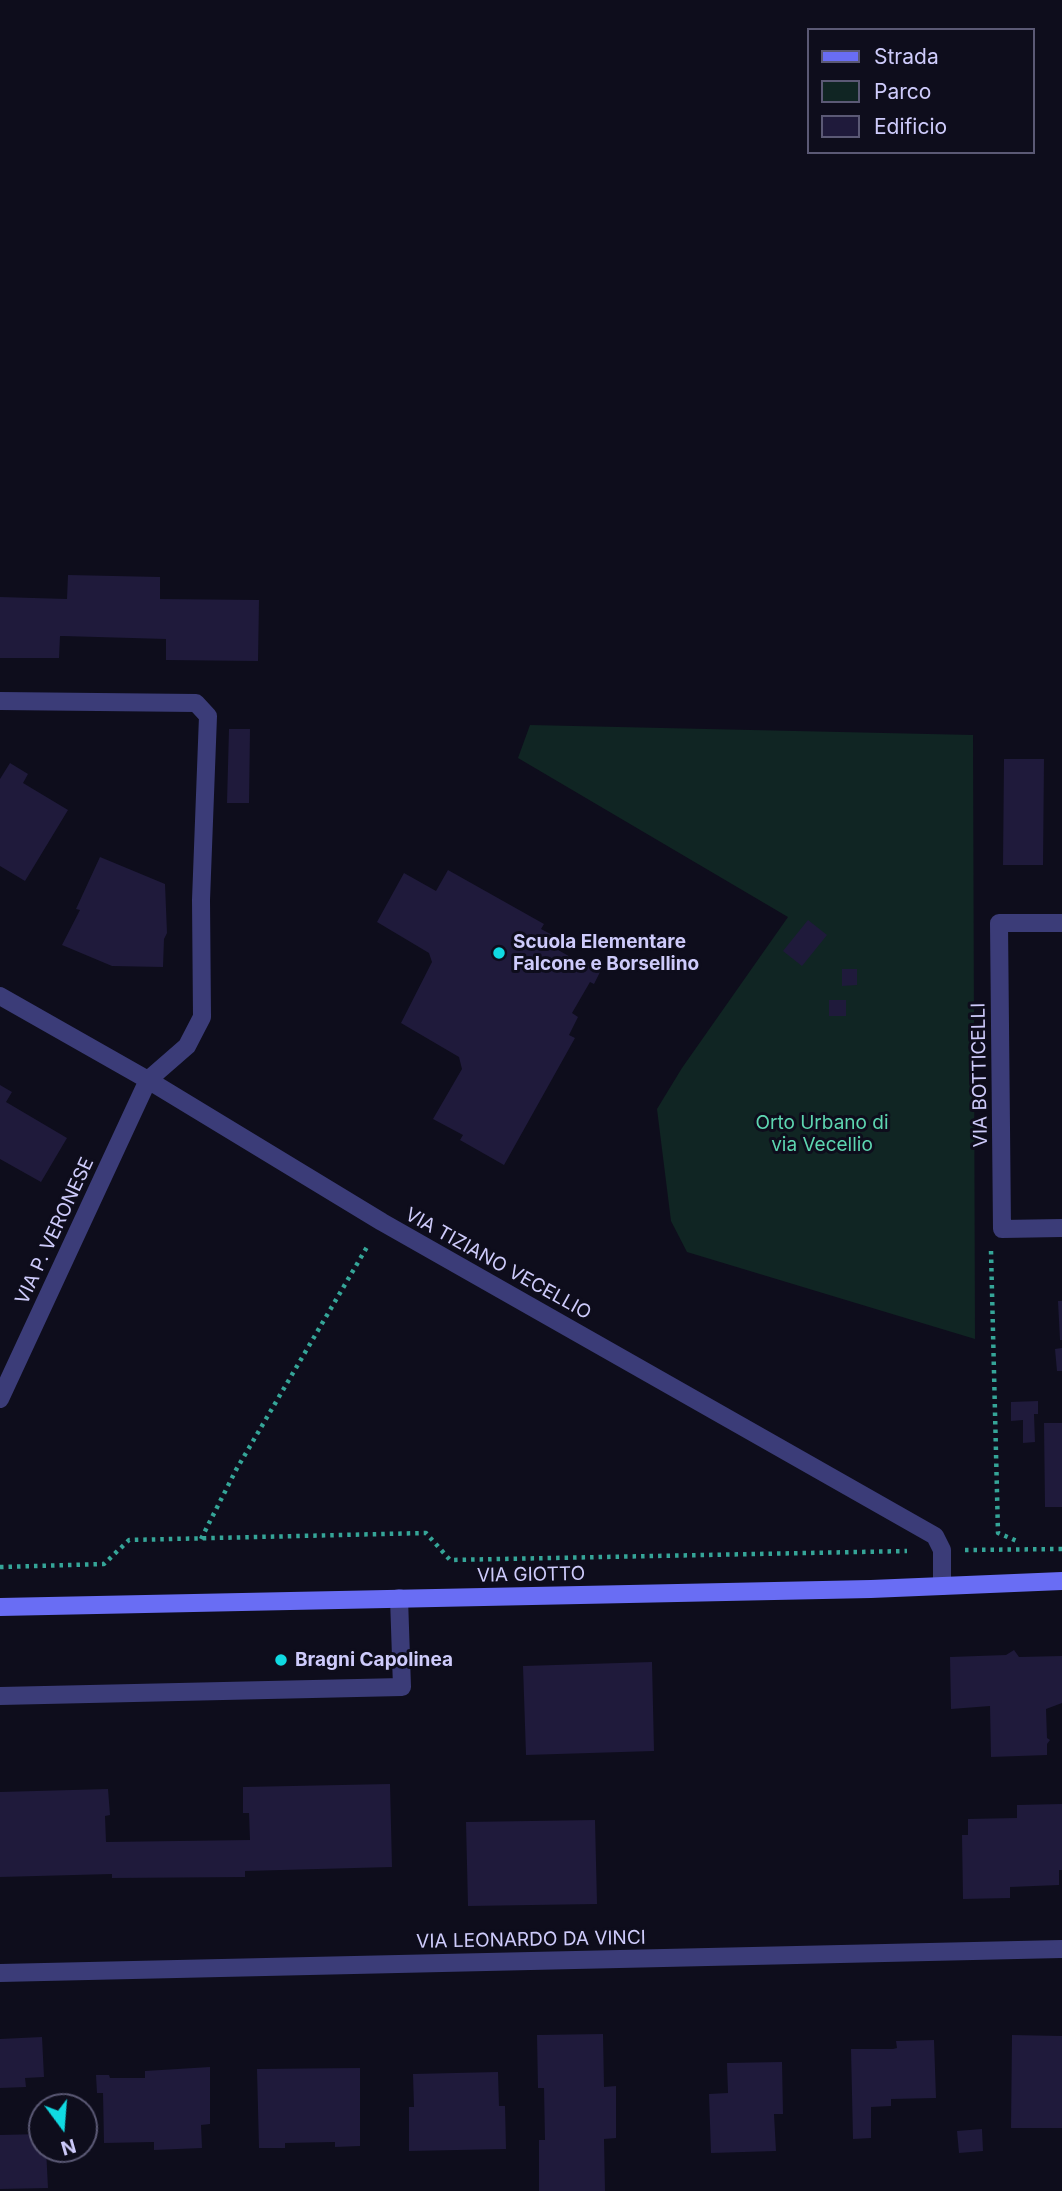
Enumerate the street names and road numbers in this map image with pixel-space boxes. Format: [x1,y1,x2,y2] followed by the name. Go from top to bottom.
[967,1003,993,1147] street label: VIA BOTTICELLI
[11,1154,99,1308] street label: VIA P. VERONESE
[401,1203,595,1325] street label: VIA TIZIANO VECELLIO
[477,1563,585,1587] street label: VIA GIOTTO
[416,1927,646,1953] street label: VIA LEONARDO DA VINCI

